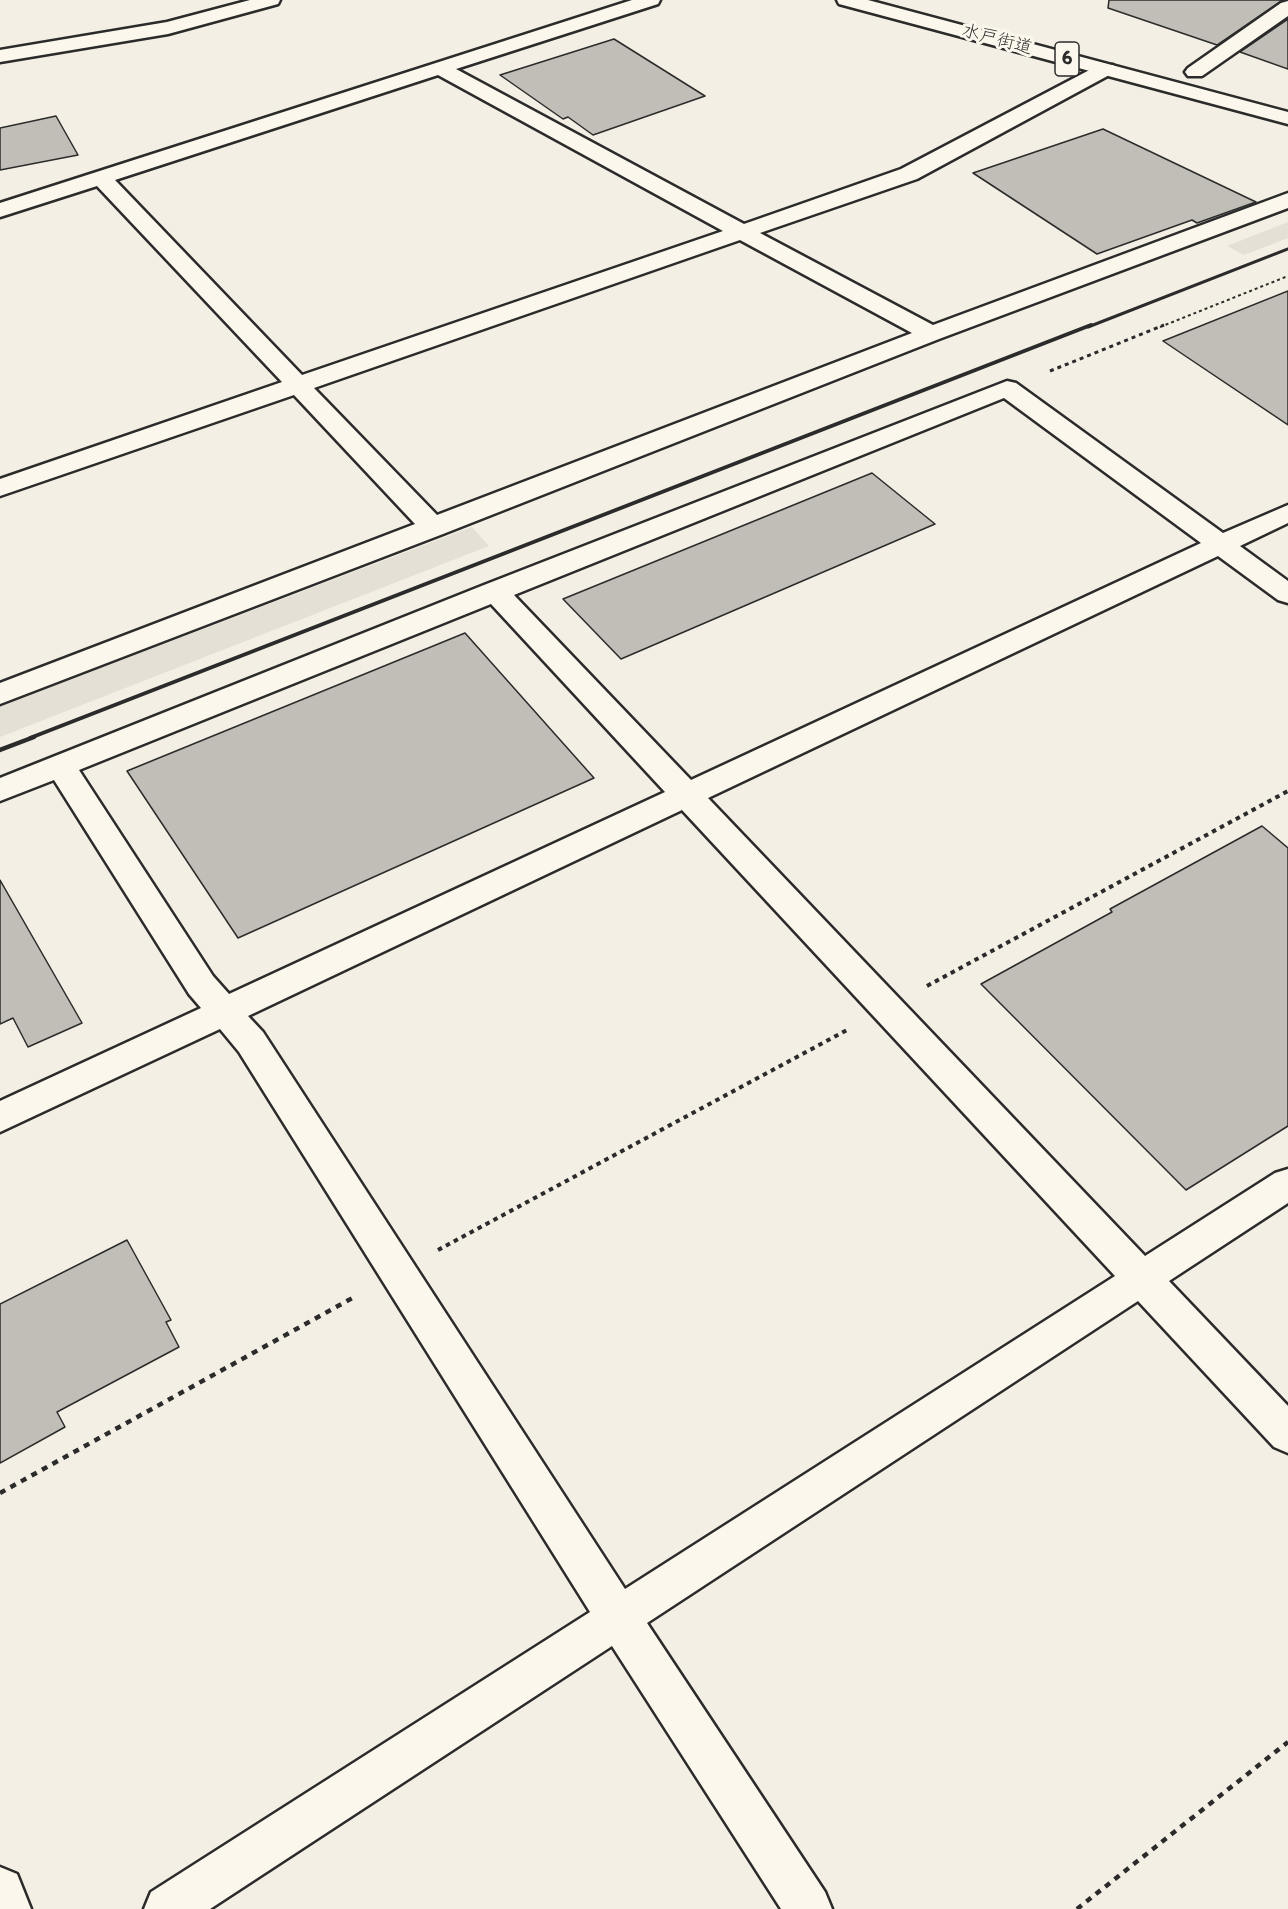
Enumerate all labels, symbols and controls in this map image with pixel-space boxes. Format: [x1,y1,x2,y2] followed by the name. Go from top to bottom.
[959,20,1035,60] street label: 水戸街道
[1055,42,1079,76] road number: 6

